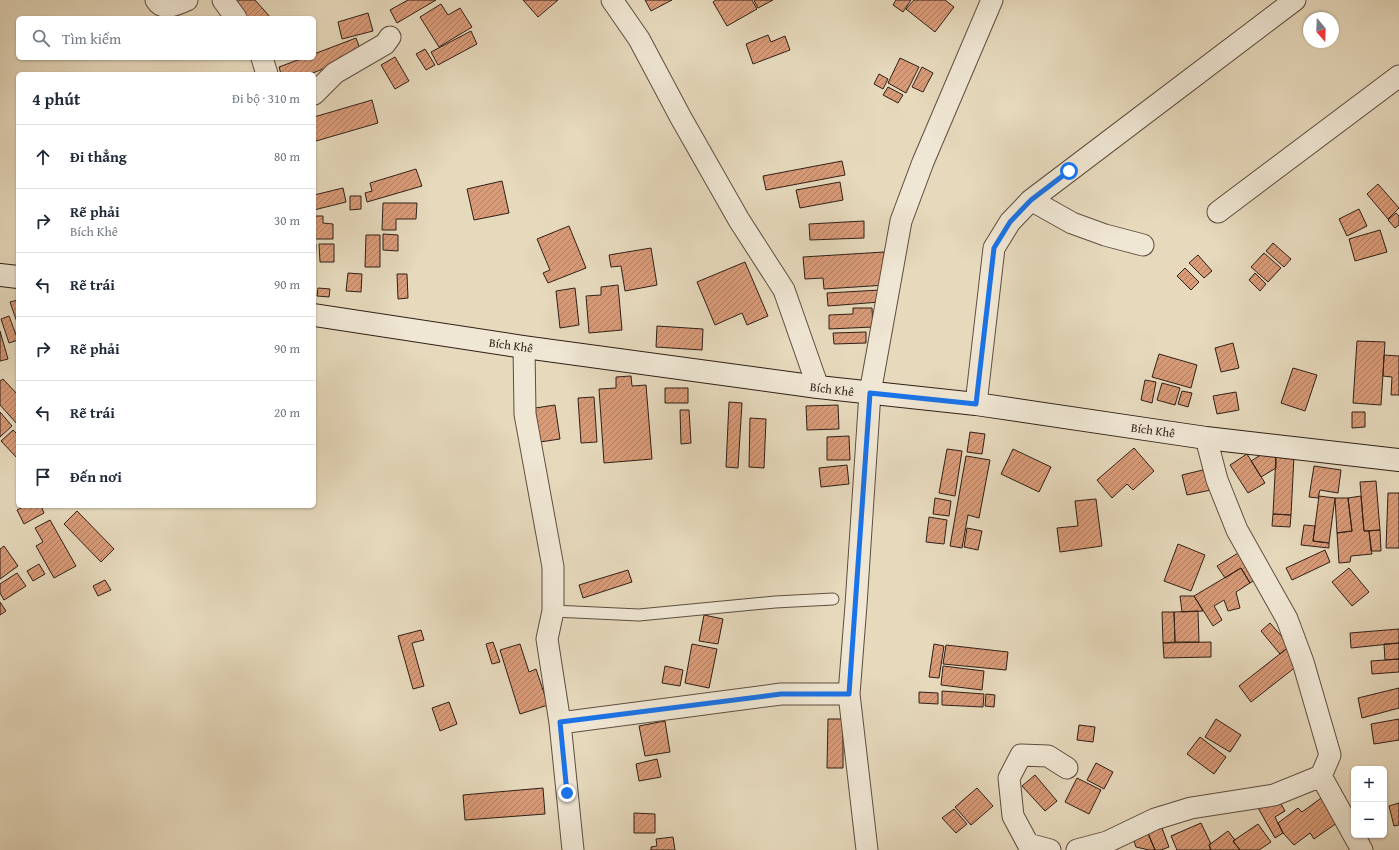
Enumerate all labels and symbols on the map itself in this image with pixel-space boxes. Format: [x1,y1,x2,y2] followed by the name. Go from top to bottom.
[1303,12,1339,48] north arrow
[1060,162,1078,180] route start
[488,334,534,357] street label: Bích Khê
[809,378,855,400] street label: Bích Khê
[1130,419,1176,442] street label: Bích Khê
[558,784,576,802] route end

